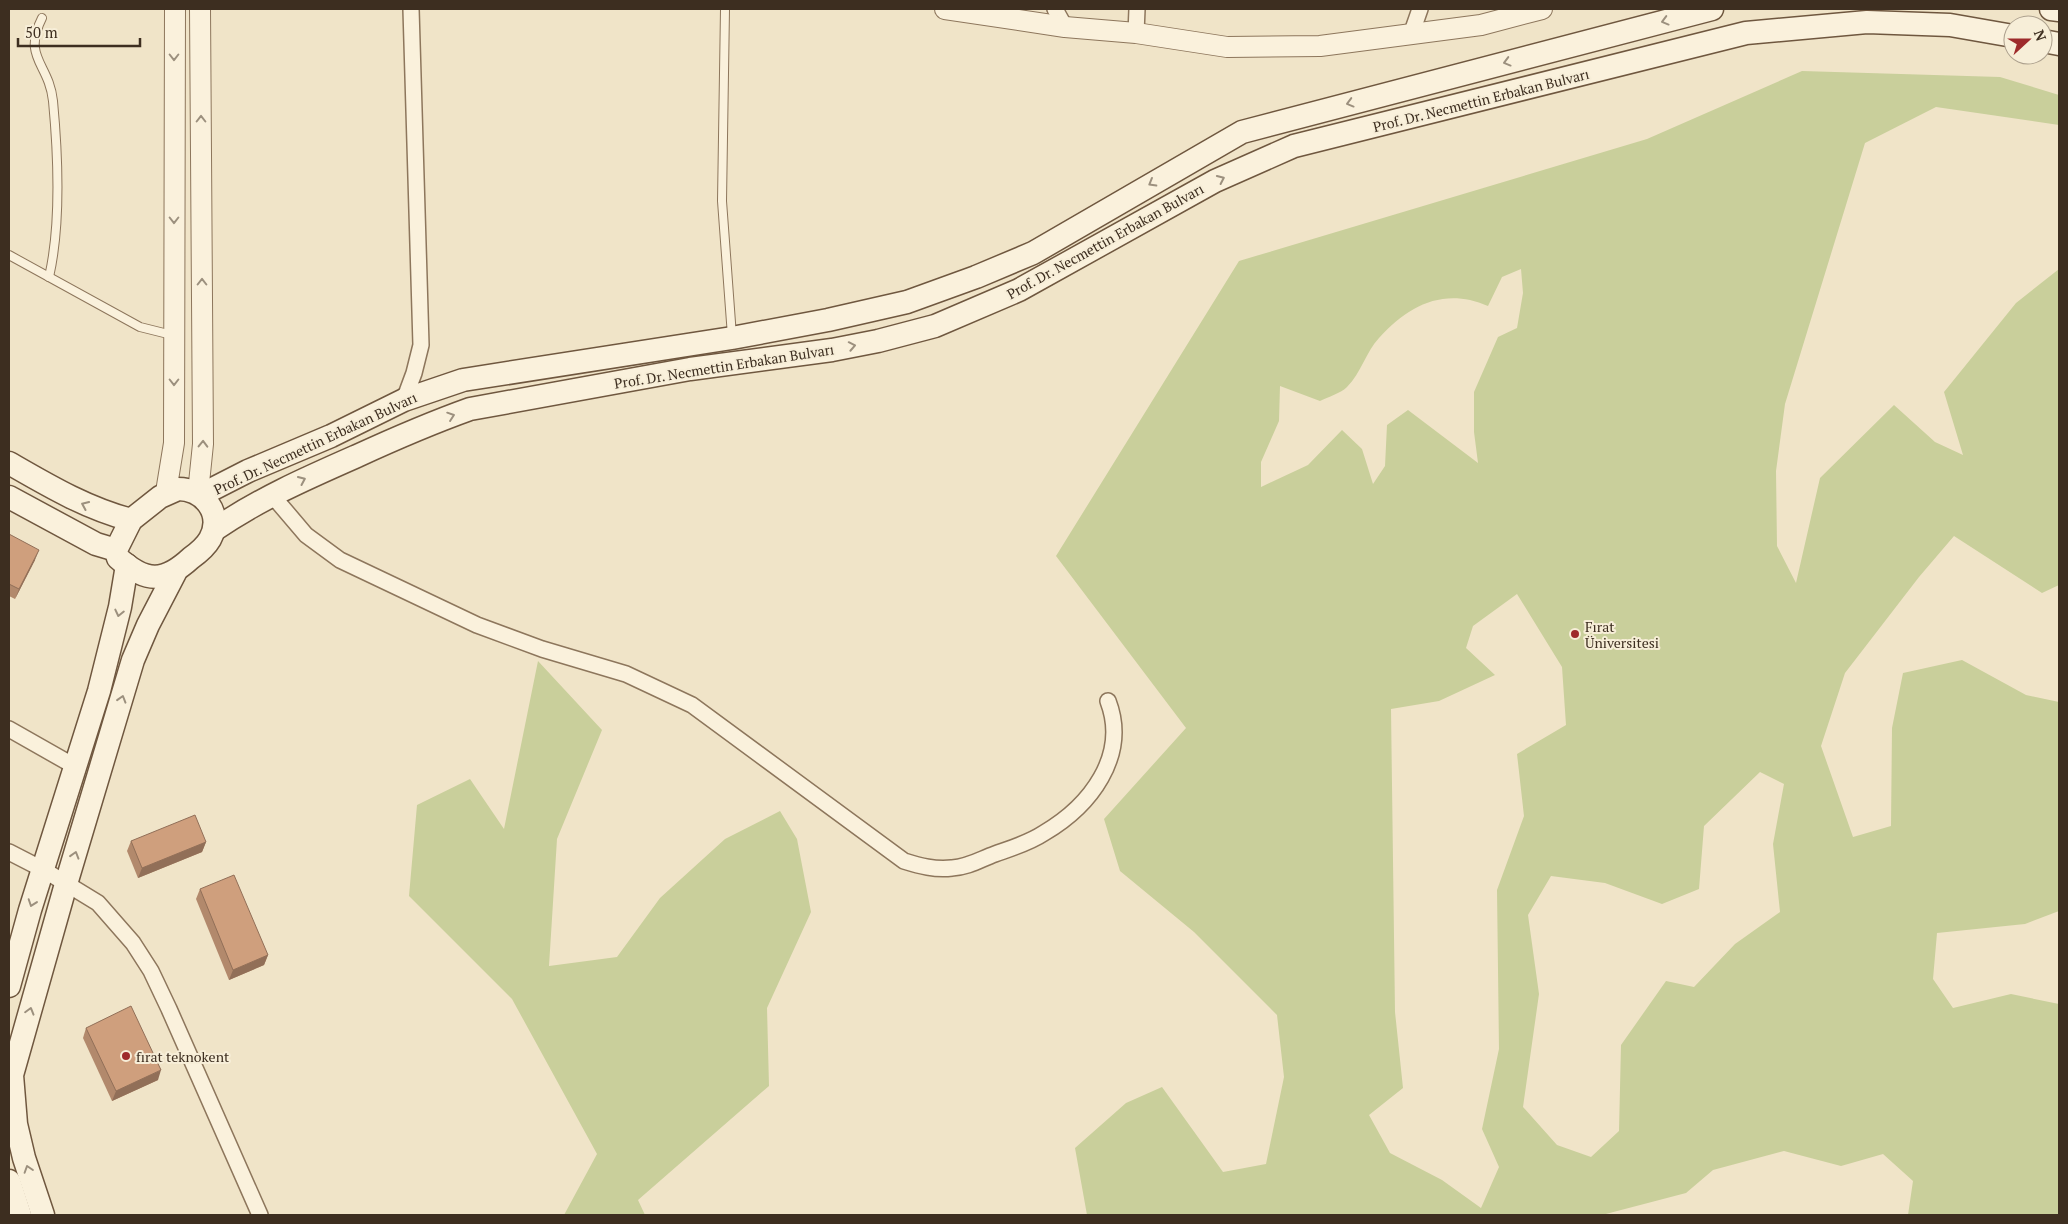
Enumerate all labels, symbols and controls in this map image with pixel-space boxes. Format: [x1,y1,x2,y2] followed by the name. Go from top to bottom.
[18,15,140,47] scale bar
[1660,15,1669,26] one-way arrow
[2003,15,2053,65] north arrow
[25,22,58,42] text: 50 m
[2030,27,2052,44] text: N
[169,54,179,62] one-way arrow
[1503,56,1512,67] one-way arrow
[1371,64,1591,136] street label: Prof. Dr. Necmettin Erbakan Bulvarı
[1346,97,1355,108] one-way arrow
[196,115,206,123] one-way arrow
[1216,174,1225,185] one-way arrow
[1149,177,1158,187] one-way arrow
[1003,179,1207,303] street label: Prof. Dr. Necmettin Erbakan Bulvarı
[169,216,179,224] one-way arrow
[197,278,207,286] one-way arrow
[613,339,835,393] street label: Prof. Dr. Necmettin Erbakan Bulvarı
[848,341,856,352] one-way arrow
[169,379,179,387] one-way arrow
[210,387,420,499] street label: Prof. Dr. Necmettin Erbakan Bulvarı
[446,412,455,422] one-way arrow
[198,440,208,448] one-way arrow
[297,475,306,486] one-way arrow
[81,500,90,511] one-way arrow
[114,609,125,618] one-way arrow
[1585,617,1659,652] place label: Fırat Üniversitesi
[1569,628,1581,640] marker: Fırat Üniversitesi
[116,695,126,704] one-way arrow
[69,851,79,859] one-way arrow
[28,899,38,907] one-way arrow
[24,1007,34,1015] one-way arrow
[136,1047,230,1066] place label: fırat teknokent
[120,1050,132,1062] marker: fırat teknokent
[24,1165,34,1174] one-way arrow

